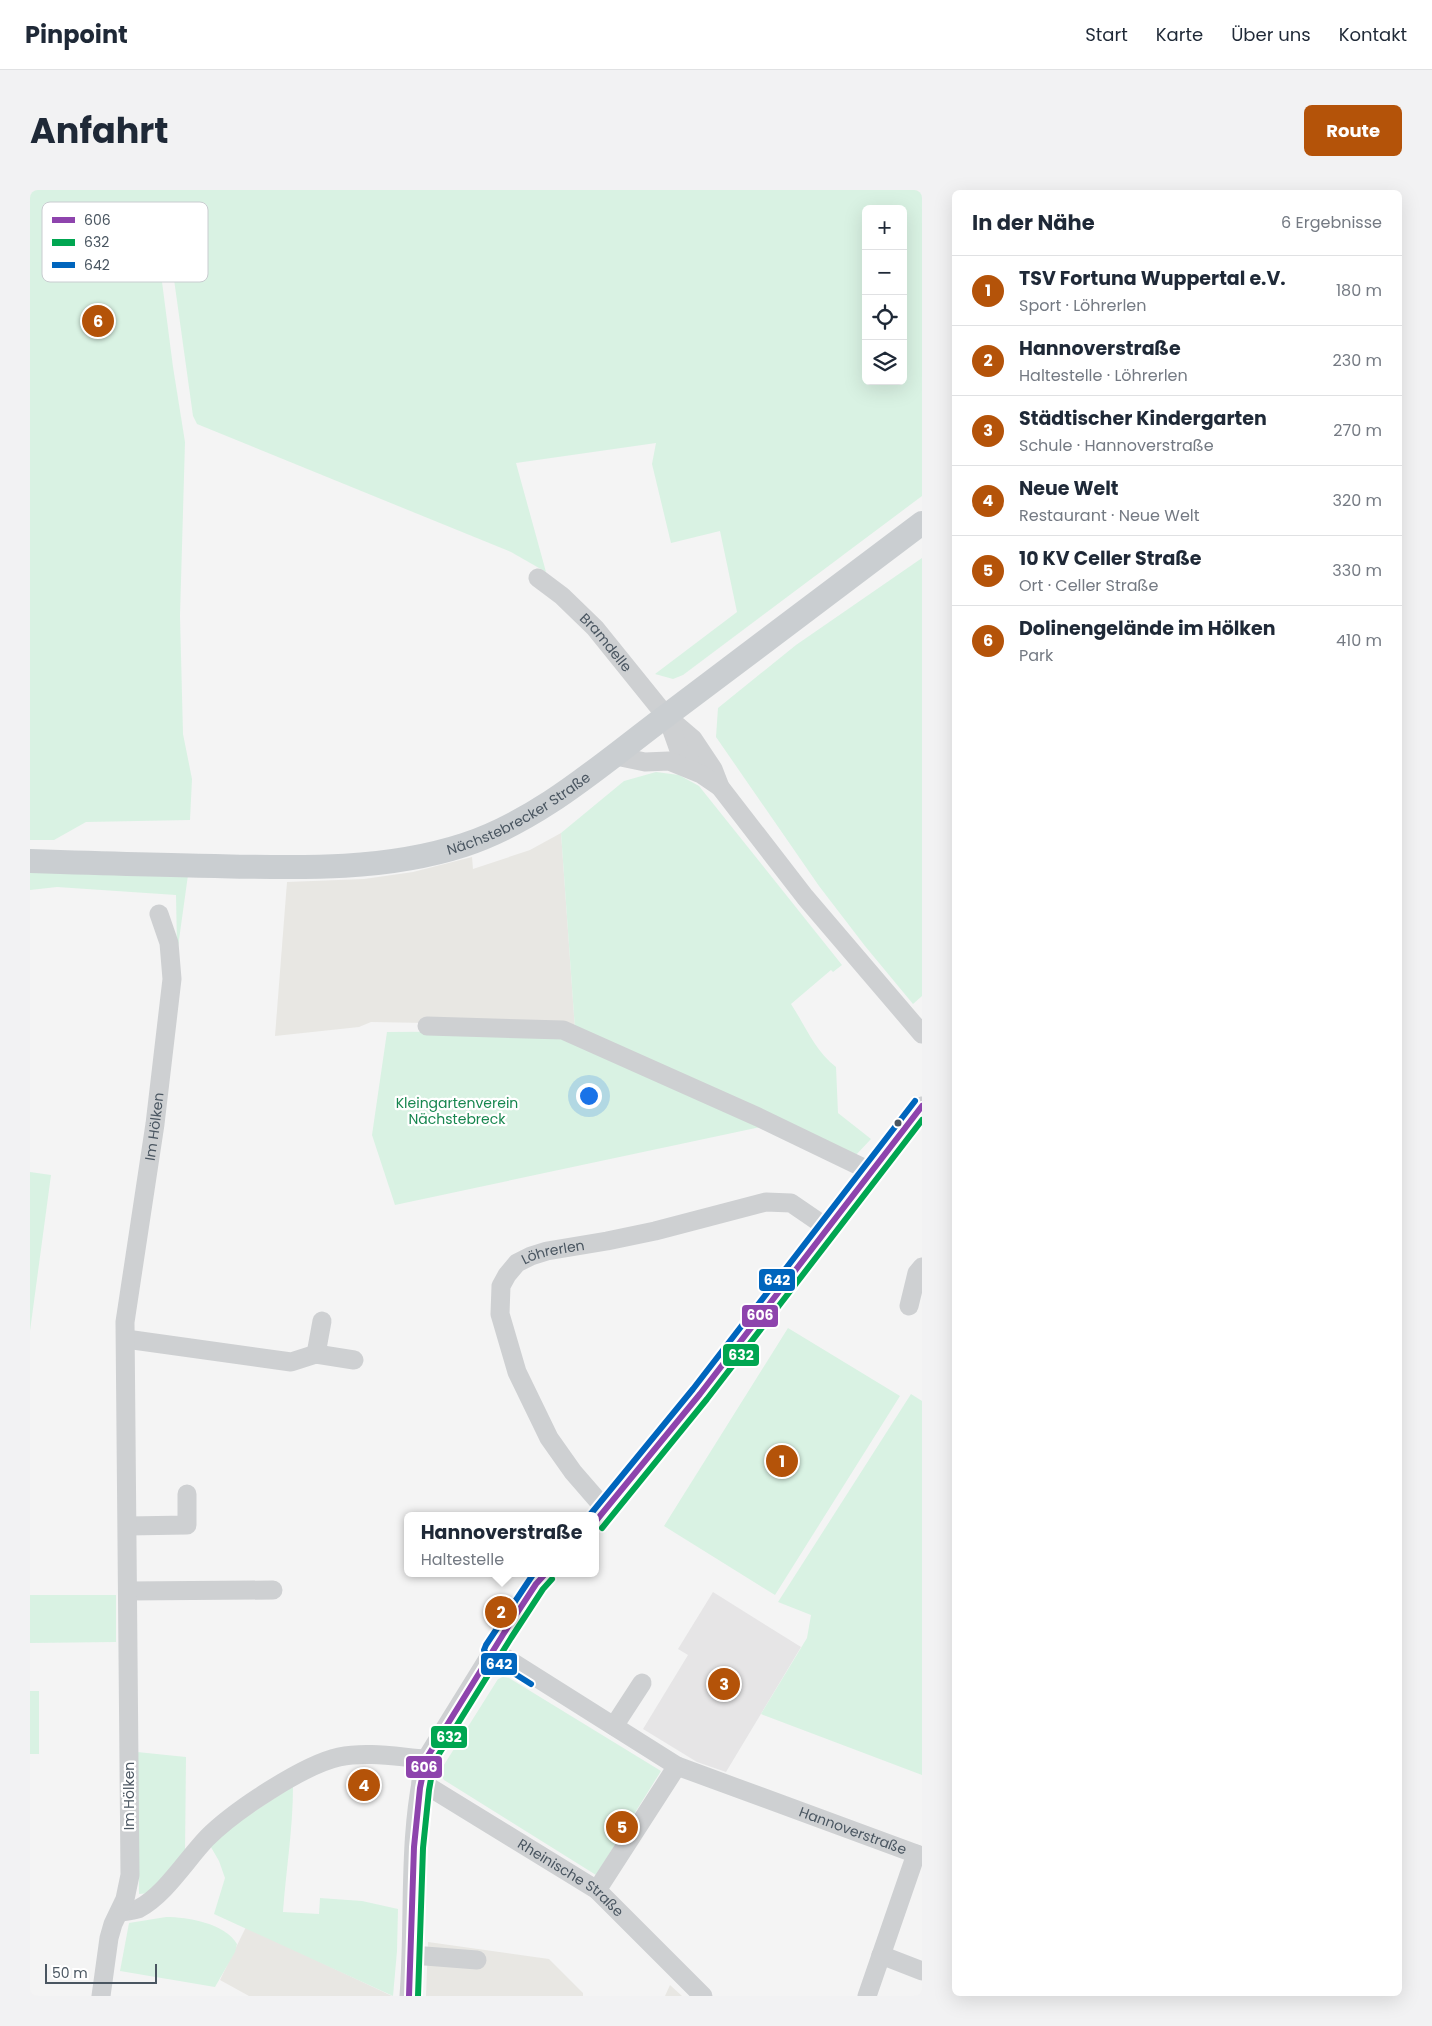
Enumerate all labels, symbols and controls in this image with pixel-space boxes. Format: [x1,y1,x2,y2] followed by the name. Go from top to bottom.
[25,18,128,51] text: Pinpoint
[1085,22,1128,47] text: Start
[1156,22,1203,47] text: Karte
[1231,22,1311,47] text: Über uns
[1339,22,1407,47] text: Kontakt
[1304,105,1402,156] button: Route
[30,106,169,155] text: Anfahrt
[42,202,208,282] legend
[862,205,907,385] map controls
[862,205,907,250] button: +
[972,208,1095,237] text: In der Nähe
[84,210,111,230] text: 606
[1281,211,1382,234] text: 6 Ergebnisse
[84,232,109,252] text: 632
[862,250,907,295] button: −
[84,255,110,275] text: 642
[1019,265,1286,292] text: TSV Fortuna Wuppertal e.V.
[985,279,991,302] text: 1
[1336,279,1382,302] text: 180 m
[1019,294,1147,317] text: Sport · Löhrerlen
[862,295,907,340] button: locate
[82,302,114,340] pin: 6
[1019,335,1181,362] text: Hannoverstraße
[862,340,907,385] button: layers
[983,349,993,372] text: 2
[1333,349,1382,372] text: 230 m
[1019,364,1188,387] text: Haltestelle · Löhrerlen
[1019,405,1267,432] text: Städtischer Kindergarten
[983,419,993,442] text: 3
[1333,419,1382,442] text: 270 m
[1019,434,1214,457] text: Schule · Hannoverstraße
[1019,475,1119,502] text: Neue Welt
[983,489,993,512] text: 4
[1333,489,1382,512] text: 320 m
[1019,504,1200,527] text: Restaurant · Neue Welt
[1019,545,1202,572] text: 10 KV Celler Straße
[983,559,993,582] text: 5
[1332,559,1382,582] text: 330 m
[1019,574,1158,597] text: Ort · Celler Straße
[575,608,637,676] street label: Bramdelle
[1019,615,1276,642] text: Dolinengelände im Hölken
[983,629,993,652] text: 6
[1336,629,1382,652] text: 410 m
[1019,644,1053,667] text: Park
[444,767,595,860] street label: Nächstebrecker Straße
[576,1083,602,1109] your location
[140,1091,169,1162] street label: Im Hölken
[396,1093,518,1129] park label: Kleingartenverein Nächstebreck
[893,1118,903,1128] unlabelled marker
[518,1235,586,1269] street label: Löhrerlen
[758,1268,796,1292] line badge: 642
[764,1270,790,1290] text: 642
[741,1304,779,1328] line badge: 606
[747,1305,774,1325] text: 606
[722,1343,760,1367] line badge: 632
[728,1345,754,1365] text: 632
[766,1442,798,1480] pin: 1
[404,1512,599,1577] popup
[421,1519,582,1546] text: Hannoverstraße
[421,1548,504,1571] text: Haltestelle
[485,1593,517,1631] pin: 2
[480,1652,518,1676] line badge: 642
[486,1654,512,1674] text: 642
[708,1665,740,1703] pin: 3
[430,1725,468,1749] line badge: 632
[436,1727,462,1747] text: 632
[405,1755,443,1779] line badge: 606
[411,1757,438,1777] text: 606
[119,1762,139,1830] street label: Im Hölken
[348,1766,380,1804] pin: 4
[796,1802,910,1860] street label: Hannoverstraße
[606,1808,638,1846] pin: 5
[514,1834,629,1922] street label: Rheinische Straße
[45,1961,158,1984] scale bar
[52,1963,88,1983] text: 50 m

